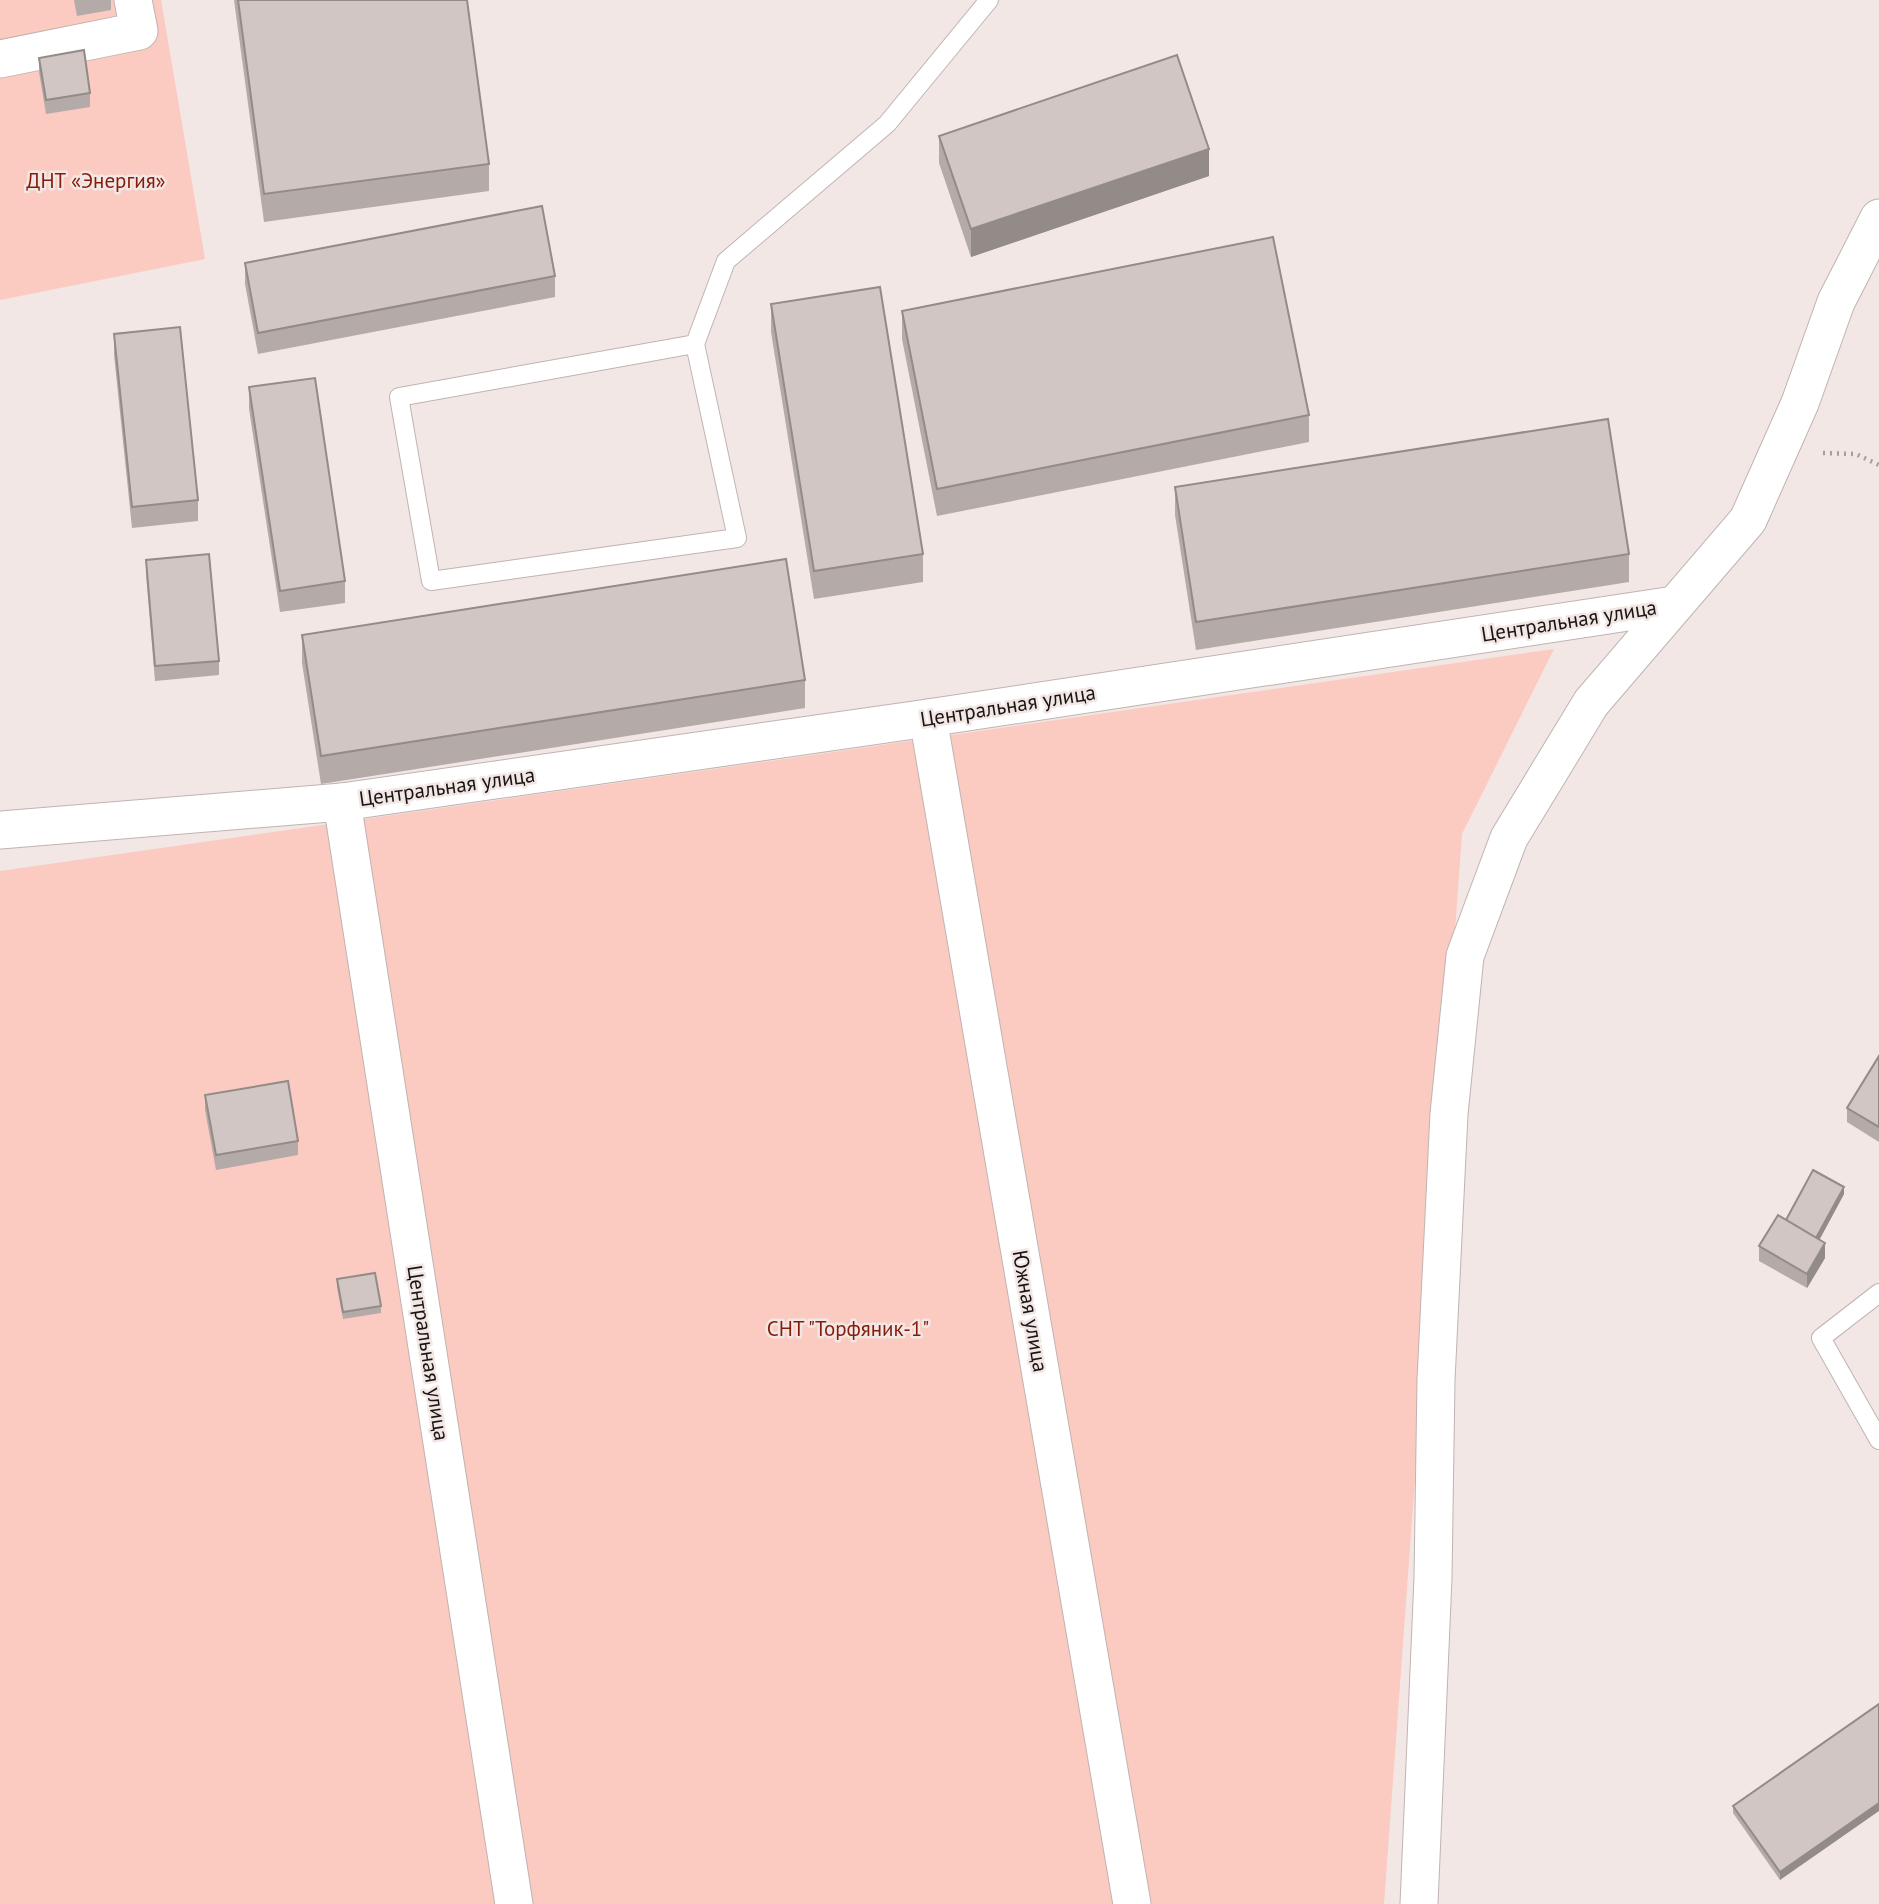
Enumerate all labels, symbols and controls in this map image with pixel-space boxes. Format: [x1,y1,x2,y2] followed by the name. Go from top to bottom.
[26,167,166,194] park label: ДНТ «Энергия»
[1479,593,1659,648] street label: Центральная улица
[918,678,1098,733] street label: Центральная улица
[357,761,537,812] street label: Центральная улица
[1006,1248,1054,1374] street label: Южная улица
[401,1263,456,1443] street label: Центральная улица
[767,1315,929,1342] park label: СНТ "Торфяник-1"

